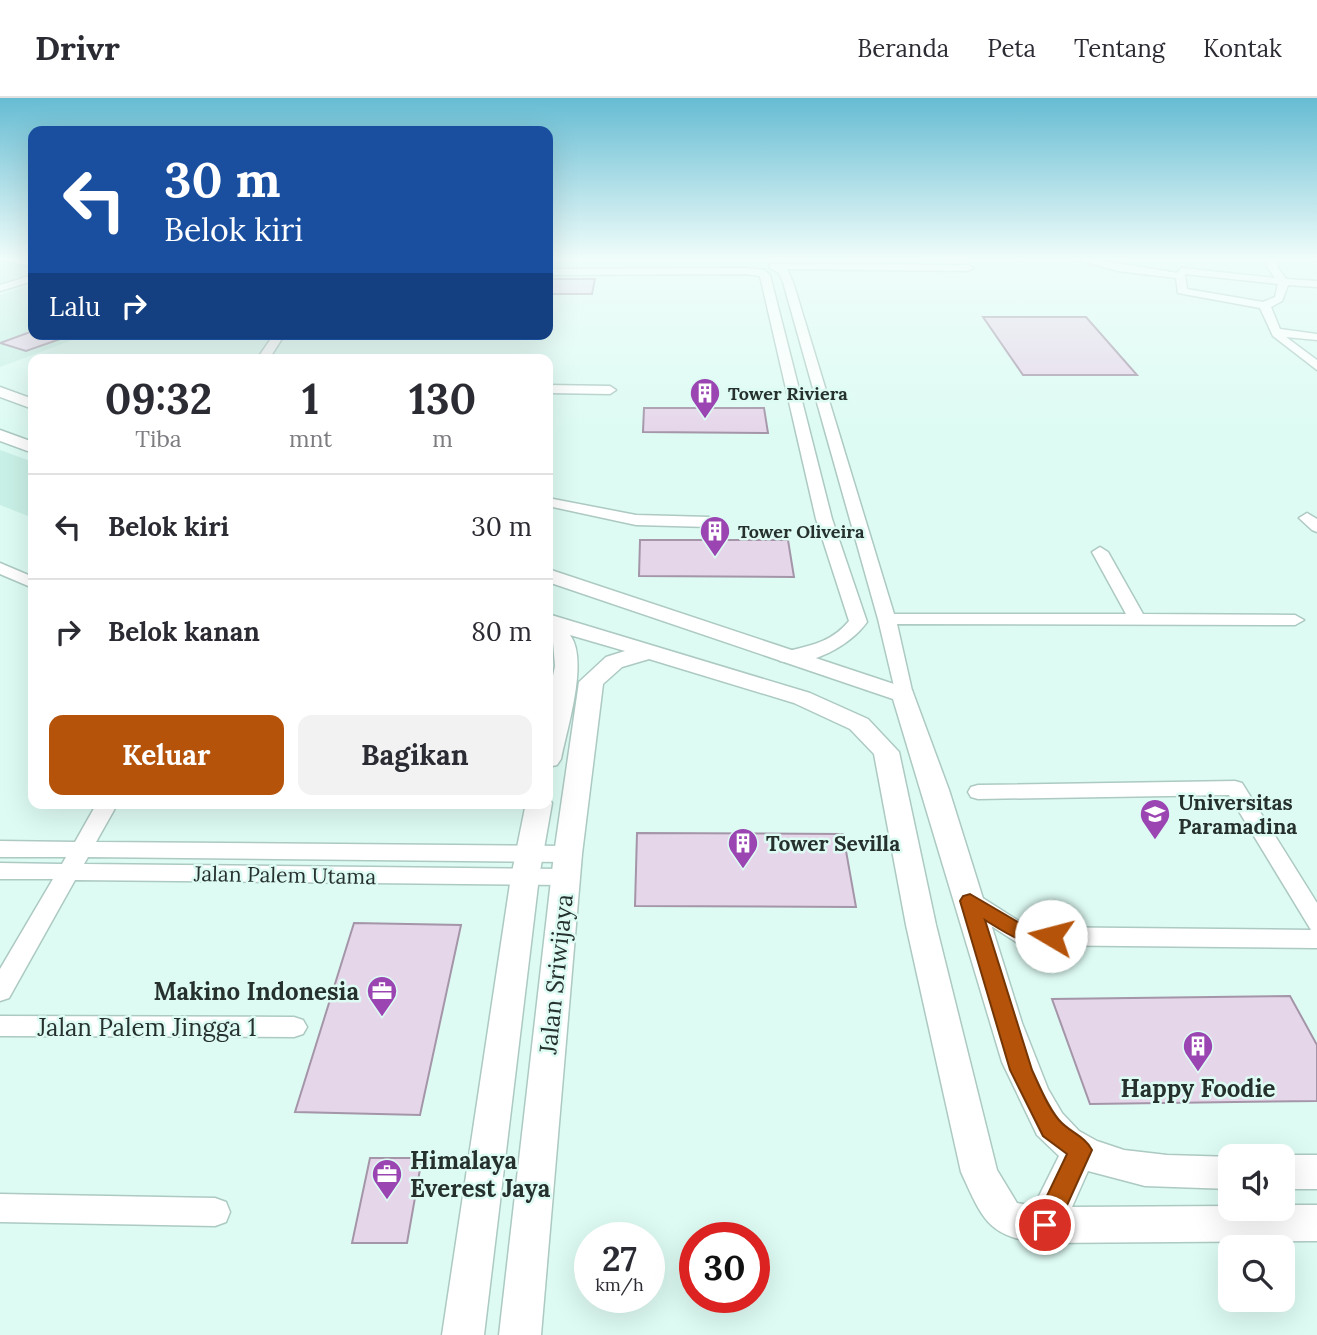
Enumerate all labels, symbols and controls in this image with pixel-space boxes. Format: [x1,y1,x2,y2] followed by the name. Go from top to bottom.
[35,27,120,69] text: Drivr
[857,33,949,64] text: Beranda
[987,33,1036,64] text: Peta
[1074,33,1165,64] text: Tentang
[1203,33,1282,64] text: Kontak
[164,148,281,210] text: 30 m
[49,154,140,245] icon: left
[164,209,303,250] text: Belok kiri
[115,287,153,325] icon: right
[49,290,101,323] text: Lalu
[105,372,212,426] text: 09:32
[302,372,319,426] text: 1
[409,372,476,426] text: 130
[688,376,722,420] building icon: Tower Riviera
[728,382,848,405] place label: Tower Riviera
[135,424,182,453] text: Tiba
[289,424,332,453] text: mnt
[432,424,453,453] text: m
[49,508,87,546] icon: left
[108,510,229,543] text: Belok kiri
[471,510,532,543] text: 30 m
[698,514,732,558] building icon: Tower Oliveira
[738,520,865,543] place label: Tower Oliveira
[49,613,87,651] icon: right
[108,615,260,648] text: Belok kanan
[471,615,532,648] text: 80 m
[49,715,284,795] button: Keluar
[298,715,532,795] button: Bagikan
[1178,789,1297,840] place label: Universitas Paramadina
[1138,797,1172,841] school or university icon: Universitas Paramadina
[726,826,760,870] building icon: Tower Sevilla
[766,830,900,857] place label: Tower Sevilla
[193,860,376,890] street label: Jalan Palem Utama
[532,892,580,1057] street label: Jalan Sriwijaya
[1014,899,1088,973] position arrow
[365,974,399,1018] office icon: Makino Indonesia
[153,976,359,1007] place label: Makino Indonesia
[36,1012,257,1043] street label: Jalan Palem Jingga 1
[1181,1029,1215,1073] building icon: Happy Foodie
[1121,1073,1275,1104] place label: Happy Foodie
[1218,1144,1295,1312] map controls
[1218,1144,1295,1221] button: sound
[410,1145,551,1204] place label: Himalaya Everest Jaya
[370,1157,404,1201] office icon: Himalaya Everest Jaya
[1015,1195,1075,1255] pin
[1026,1206,1064,1244] icon: arrive
[679,1222,770,1313] speed limit sign: 30
[1218,1235,1295,1312] button: search
[602,1236,637,1281] text: 27
[595,1273,644,1296] text: km/h

